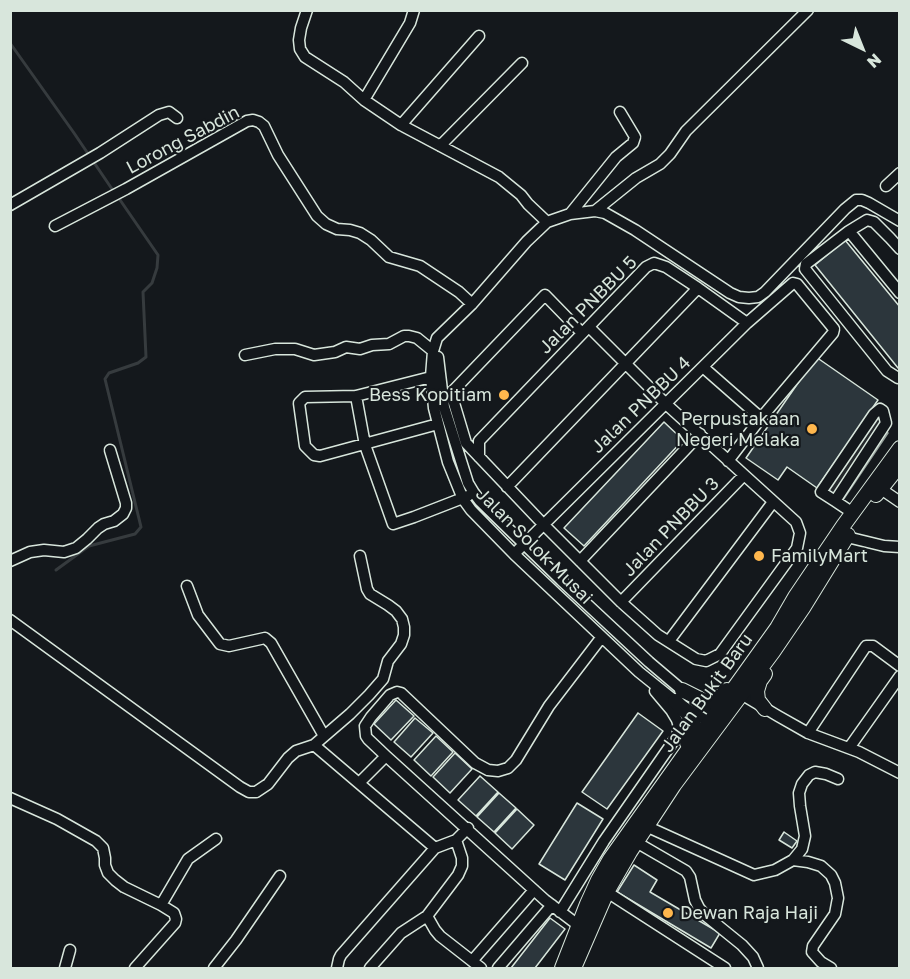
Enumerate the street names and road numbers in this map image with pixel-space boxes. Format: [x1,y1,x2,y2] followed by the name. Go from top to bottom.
[123,101,243,179] street label: Lorong Sabdin
[535,252,641,358] street label: Jalan PNBBU 5
[587,352,695,458] street label: Jalan PNBBU 4
[618,473,724,581] street label: Jalan PNBBU 3
[471,483,597,609] street label: Jalan Solok Musai
[657,629,757,757] street label: Jalan Bukit Baru

